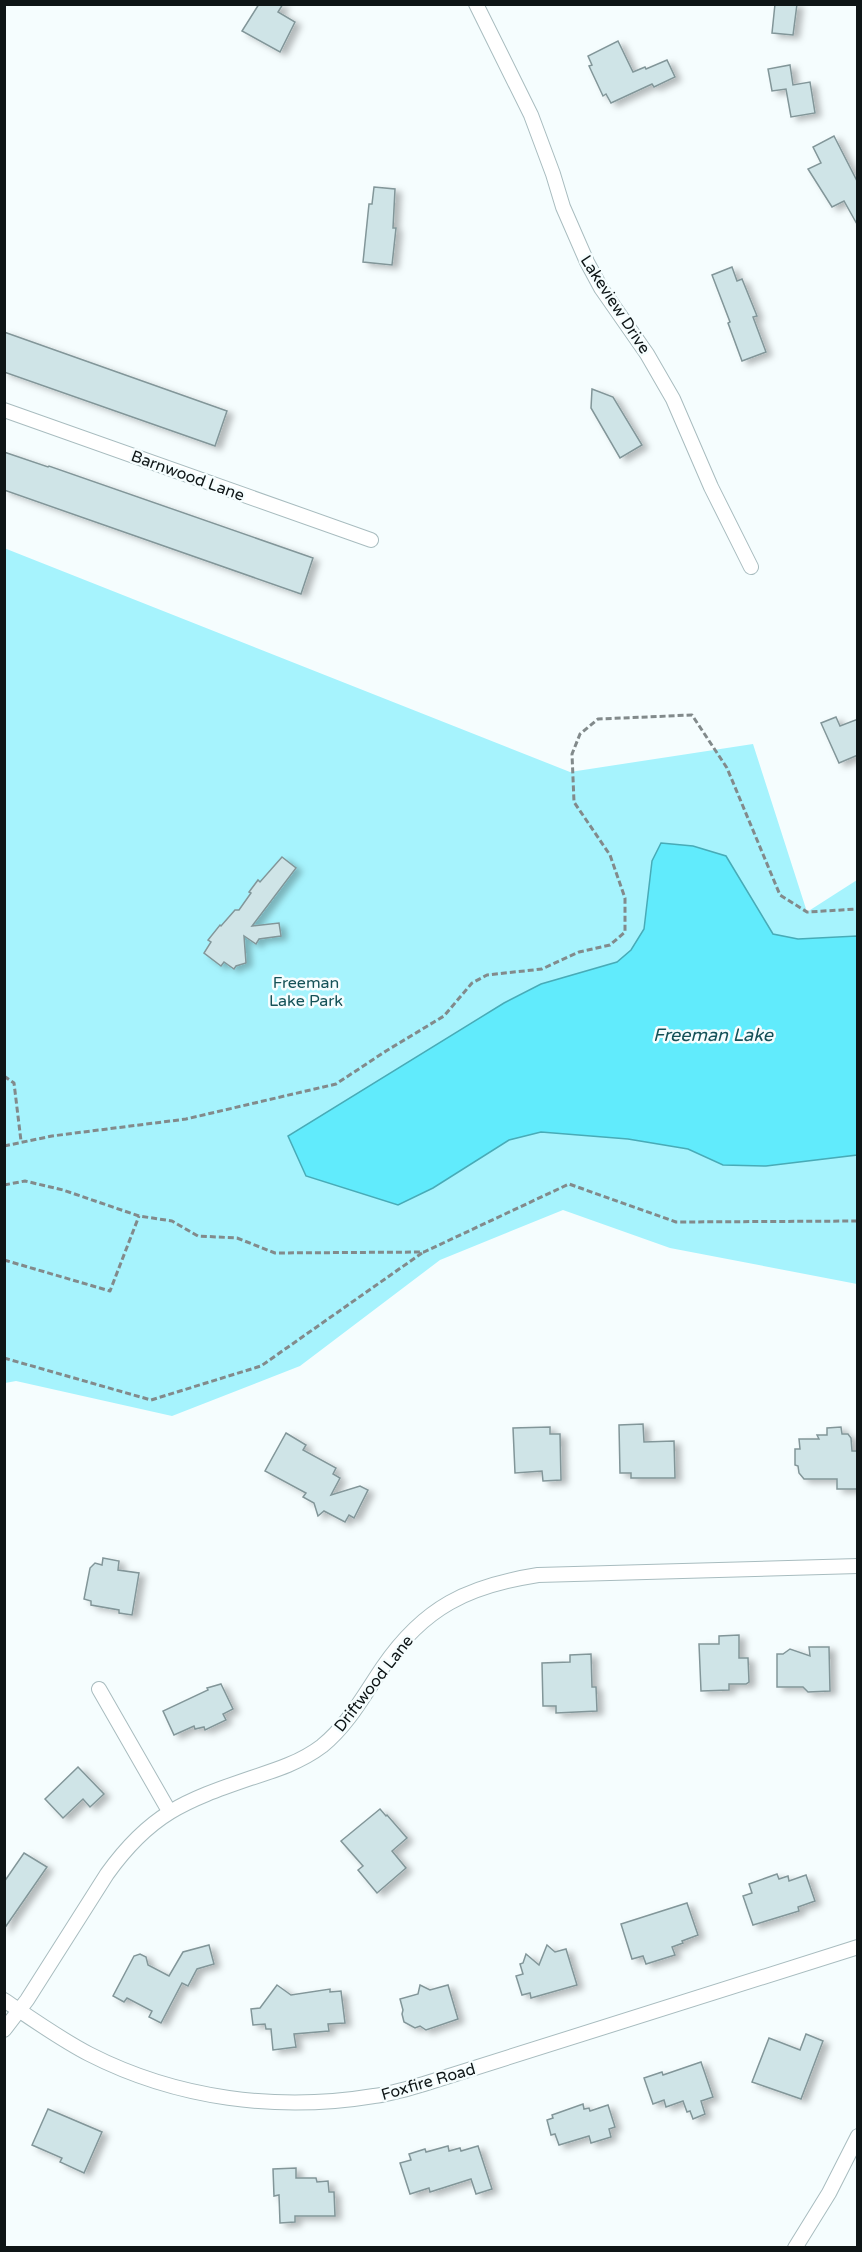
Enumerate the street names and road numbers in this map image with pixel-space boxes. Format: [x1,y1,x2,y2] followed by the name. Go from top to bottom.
[576,252,654,358] street label: Lakeview Drive
[128,446,247,506] street label: Barnwood Lane
[330,1631,418,1736] street label: Driftwood Lane
[379,2059,478,2105] street label: Foxfire Road

